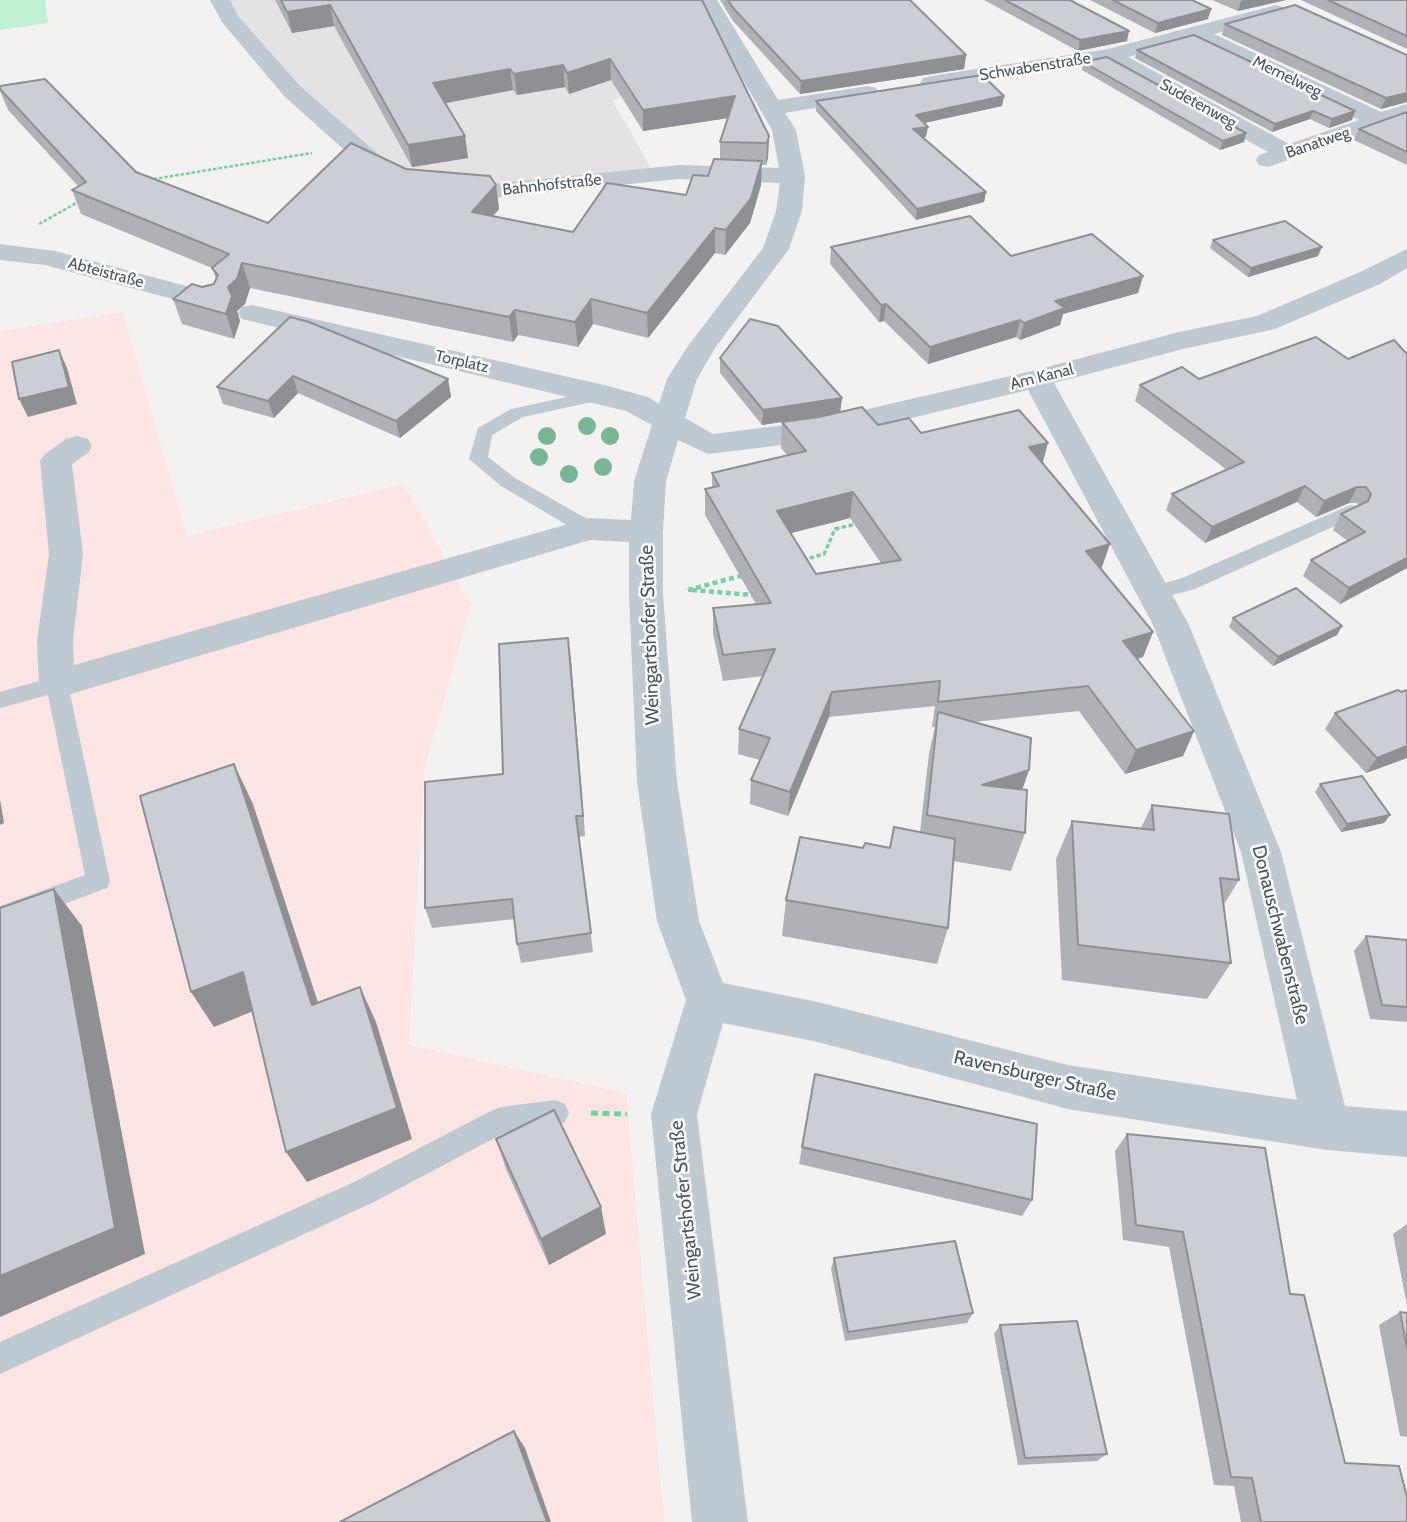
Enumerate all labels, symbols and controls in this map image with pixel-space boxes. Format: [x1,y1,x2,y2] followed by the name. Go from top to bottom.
[978,49,1092,85] street label: Schwabenstraße
[1249,52,1325,102] street label: Memelweg
[1156,75,1240,133] street label: Sudetenweg
[1283,123,1353,163] street label: Banatweg
[502,170,602,200] street label: Bahnhofstraße
[66,254,146,292] street label: Abteistraße
[433,347,491,377] street label: Torplatz
[1008,360,1076,394] street label: Am Kanal
[635,545,665,725] street label: Weingartshofer Straße
[1247,843,1313,1027] street label: Donauschwabenstraße
[951,1046,1119,1106] street label: Ravensburger Straße
[665,1119,707,1301] street label: Weingartshofer Straße

